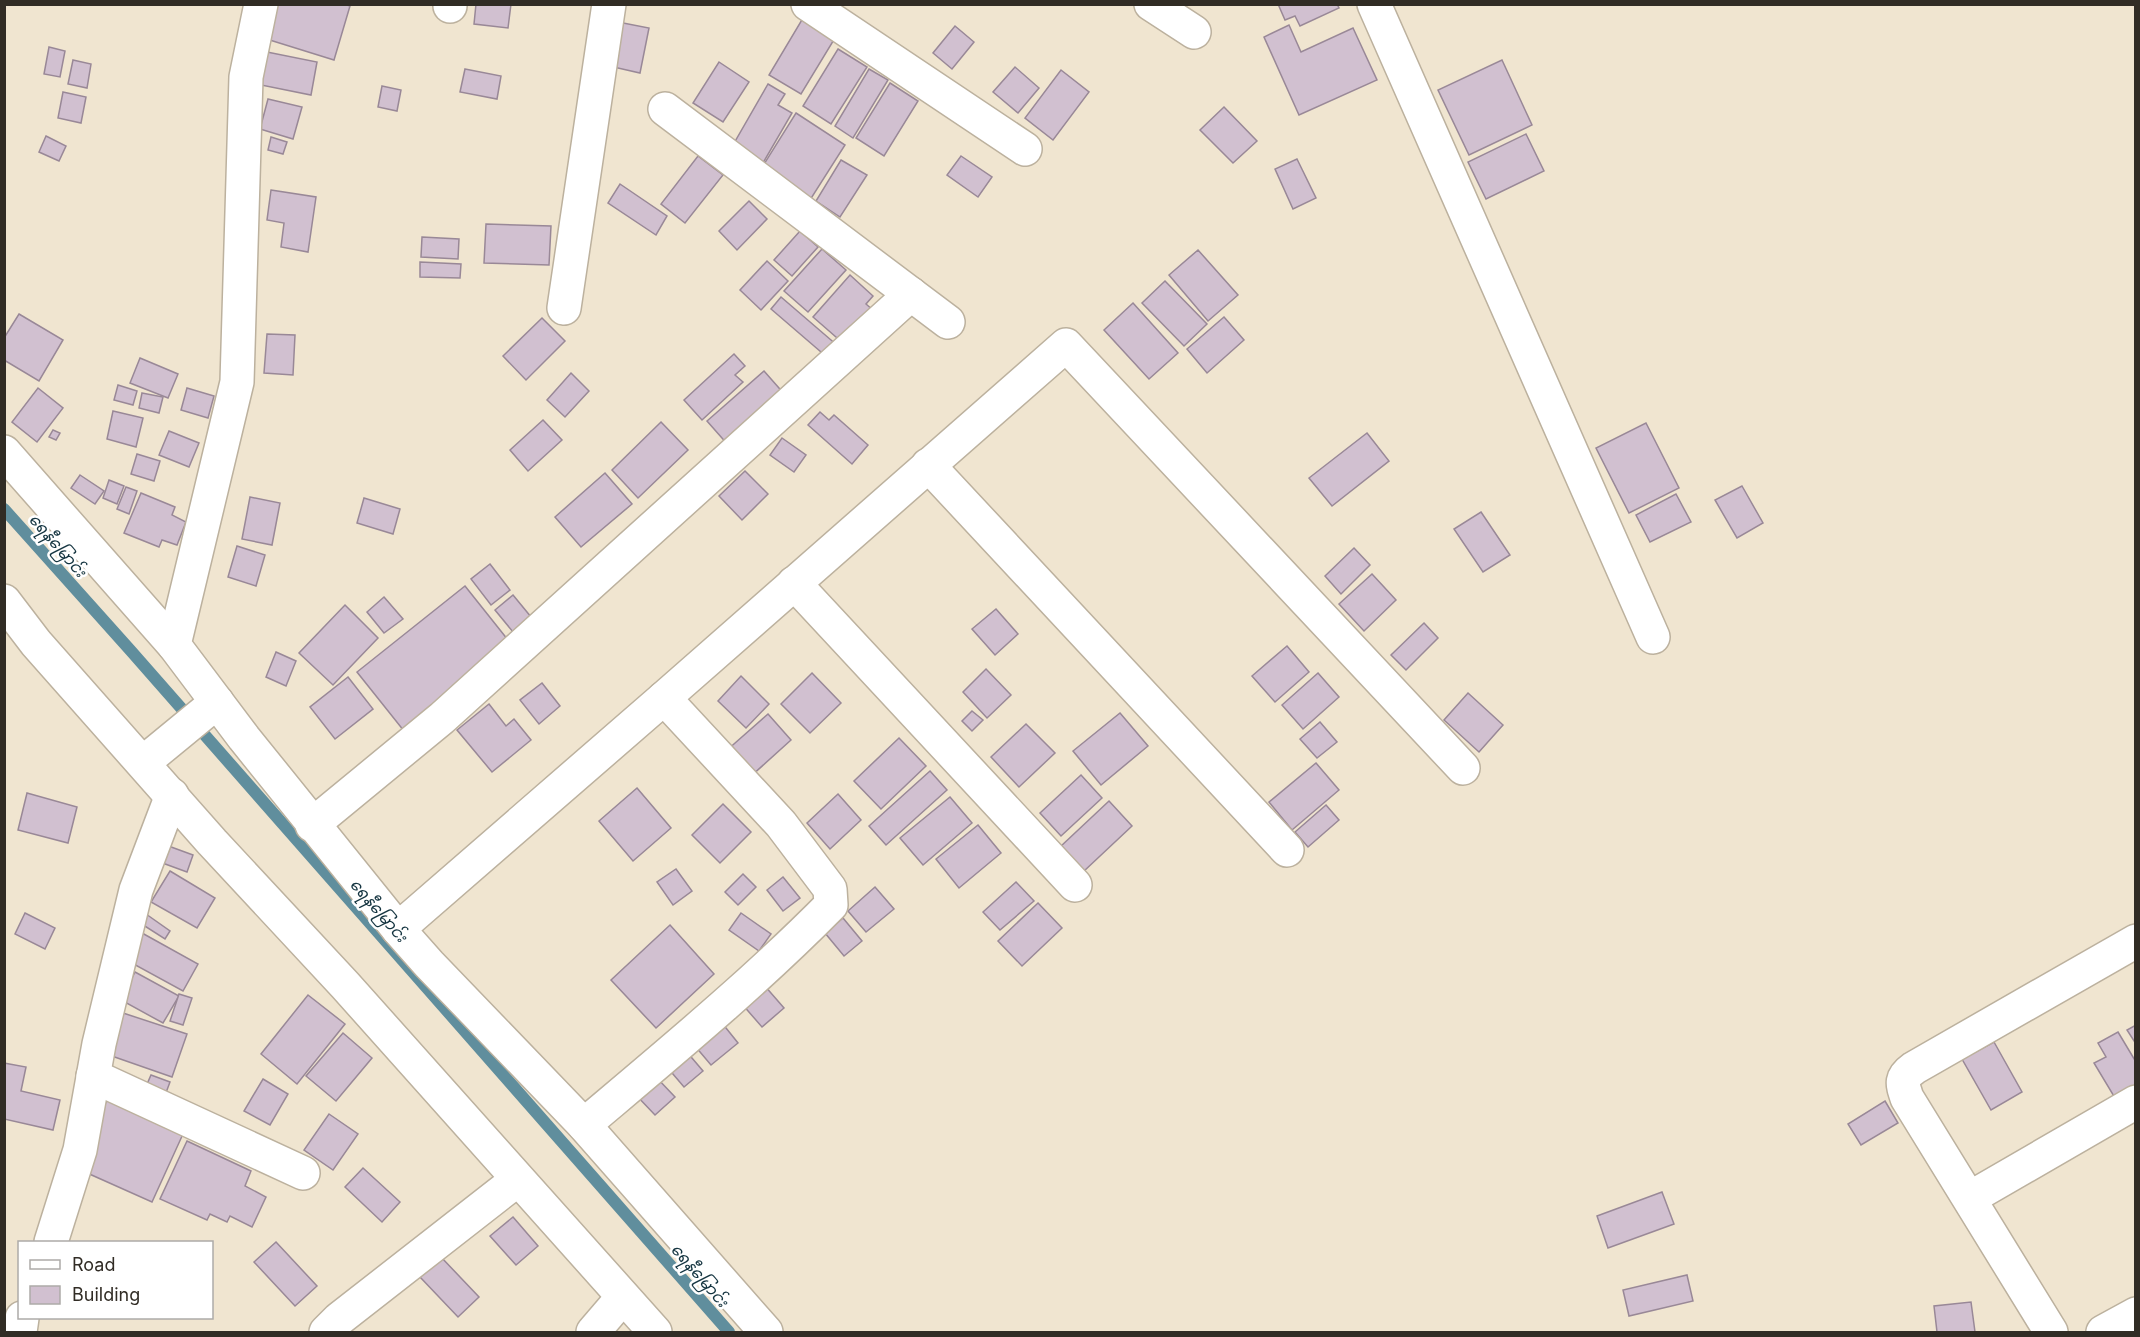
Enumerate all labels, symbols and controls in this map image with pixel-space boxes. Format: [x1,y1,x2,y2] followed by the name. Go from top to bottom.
[22,508,93,585] water label: ရေနီမြောင်း
[343,873,414,950] water label: ရေနီမြောင်း
[664,1238,735,1315] water label: ရေနီမြောင်း
[18,1241,213,1319] legend
[72,1254,115,1275] text: Road
[72,1284,140,1305] text: Building

